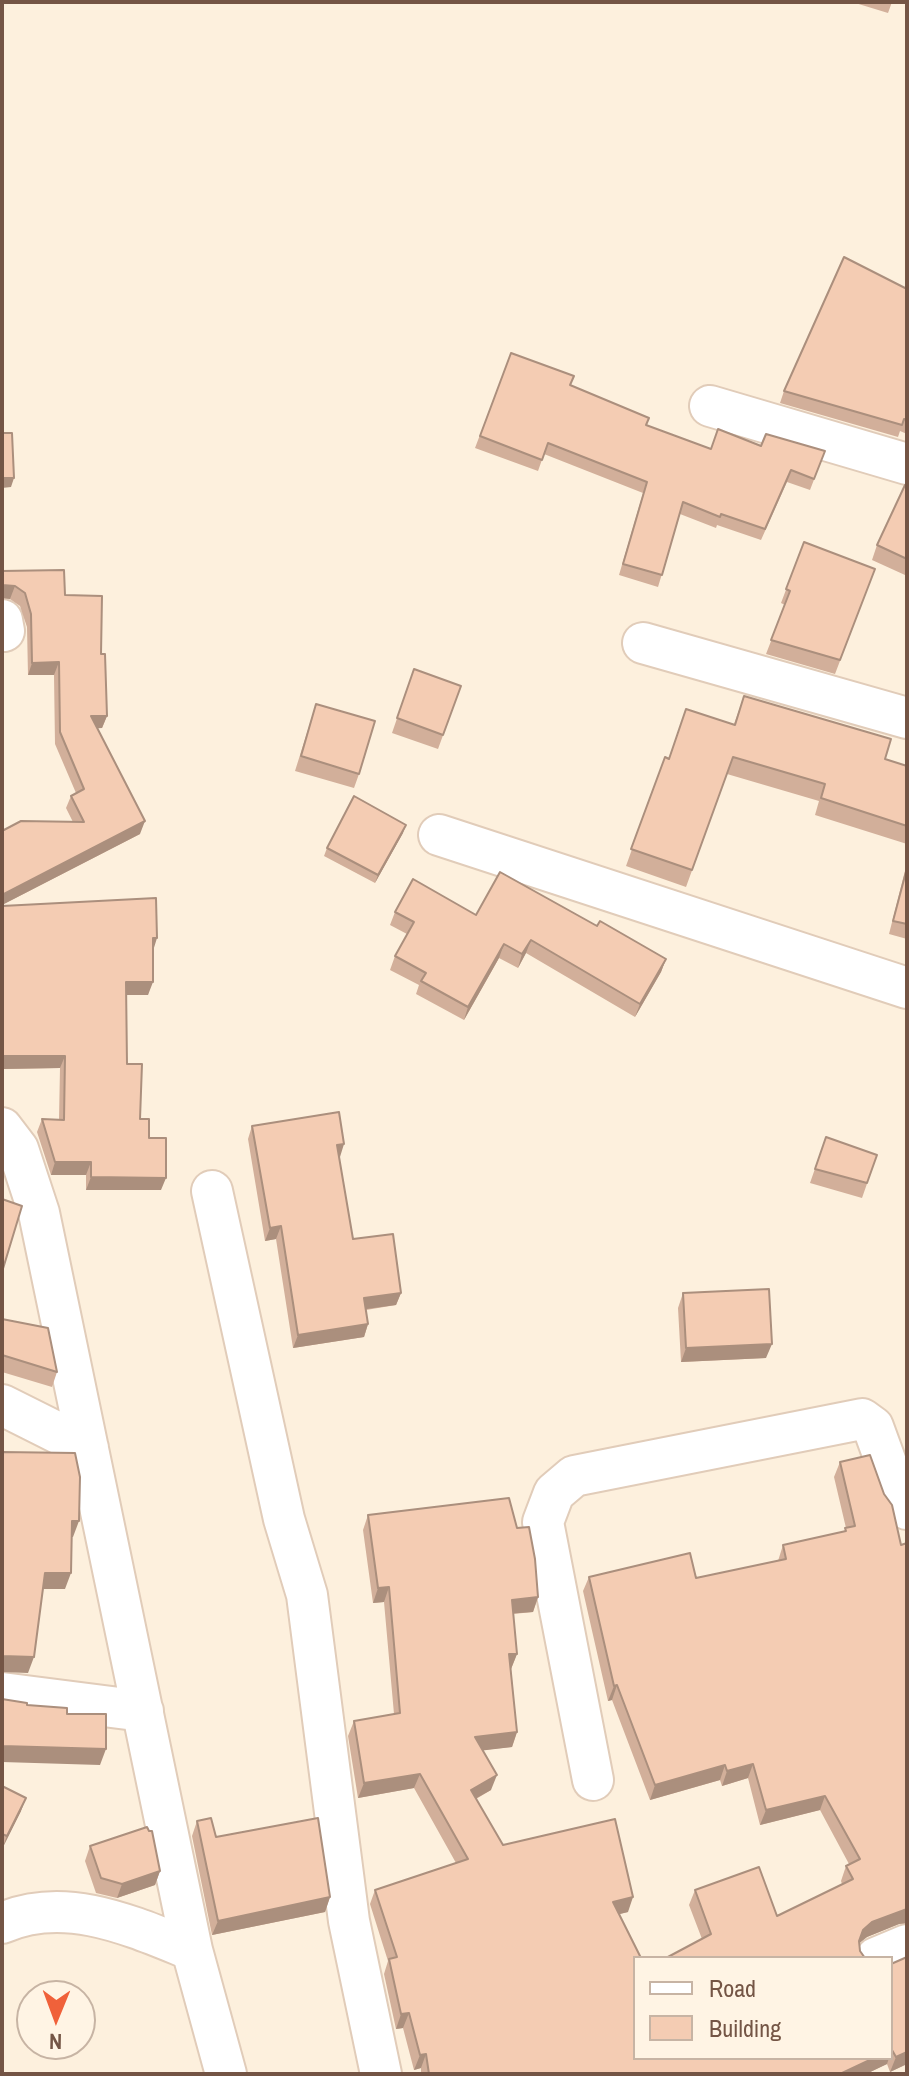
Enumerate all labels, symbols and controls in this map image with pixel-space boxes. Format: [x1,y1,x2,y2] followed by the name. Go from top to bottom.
[633,1956,893,2060] legend
[709,1972,756,2004] text: Road
[16,1980,96,2060] north arrow
[709,2012,781,2044] text: Building
[49,2027,62,2057] text: N

